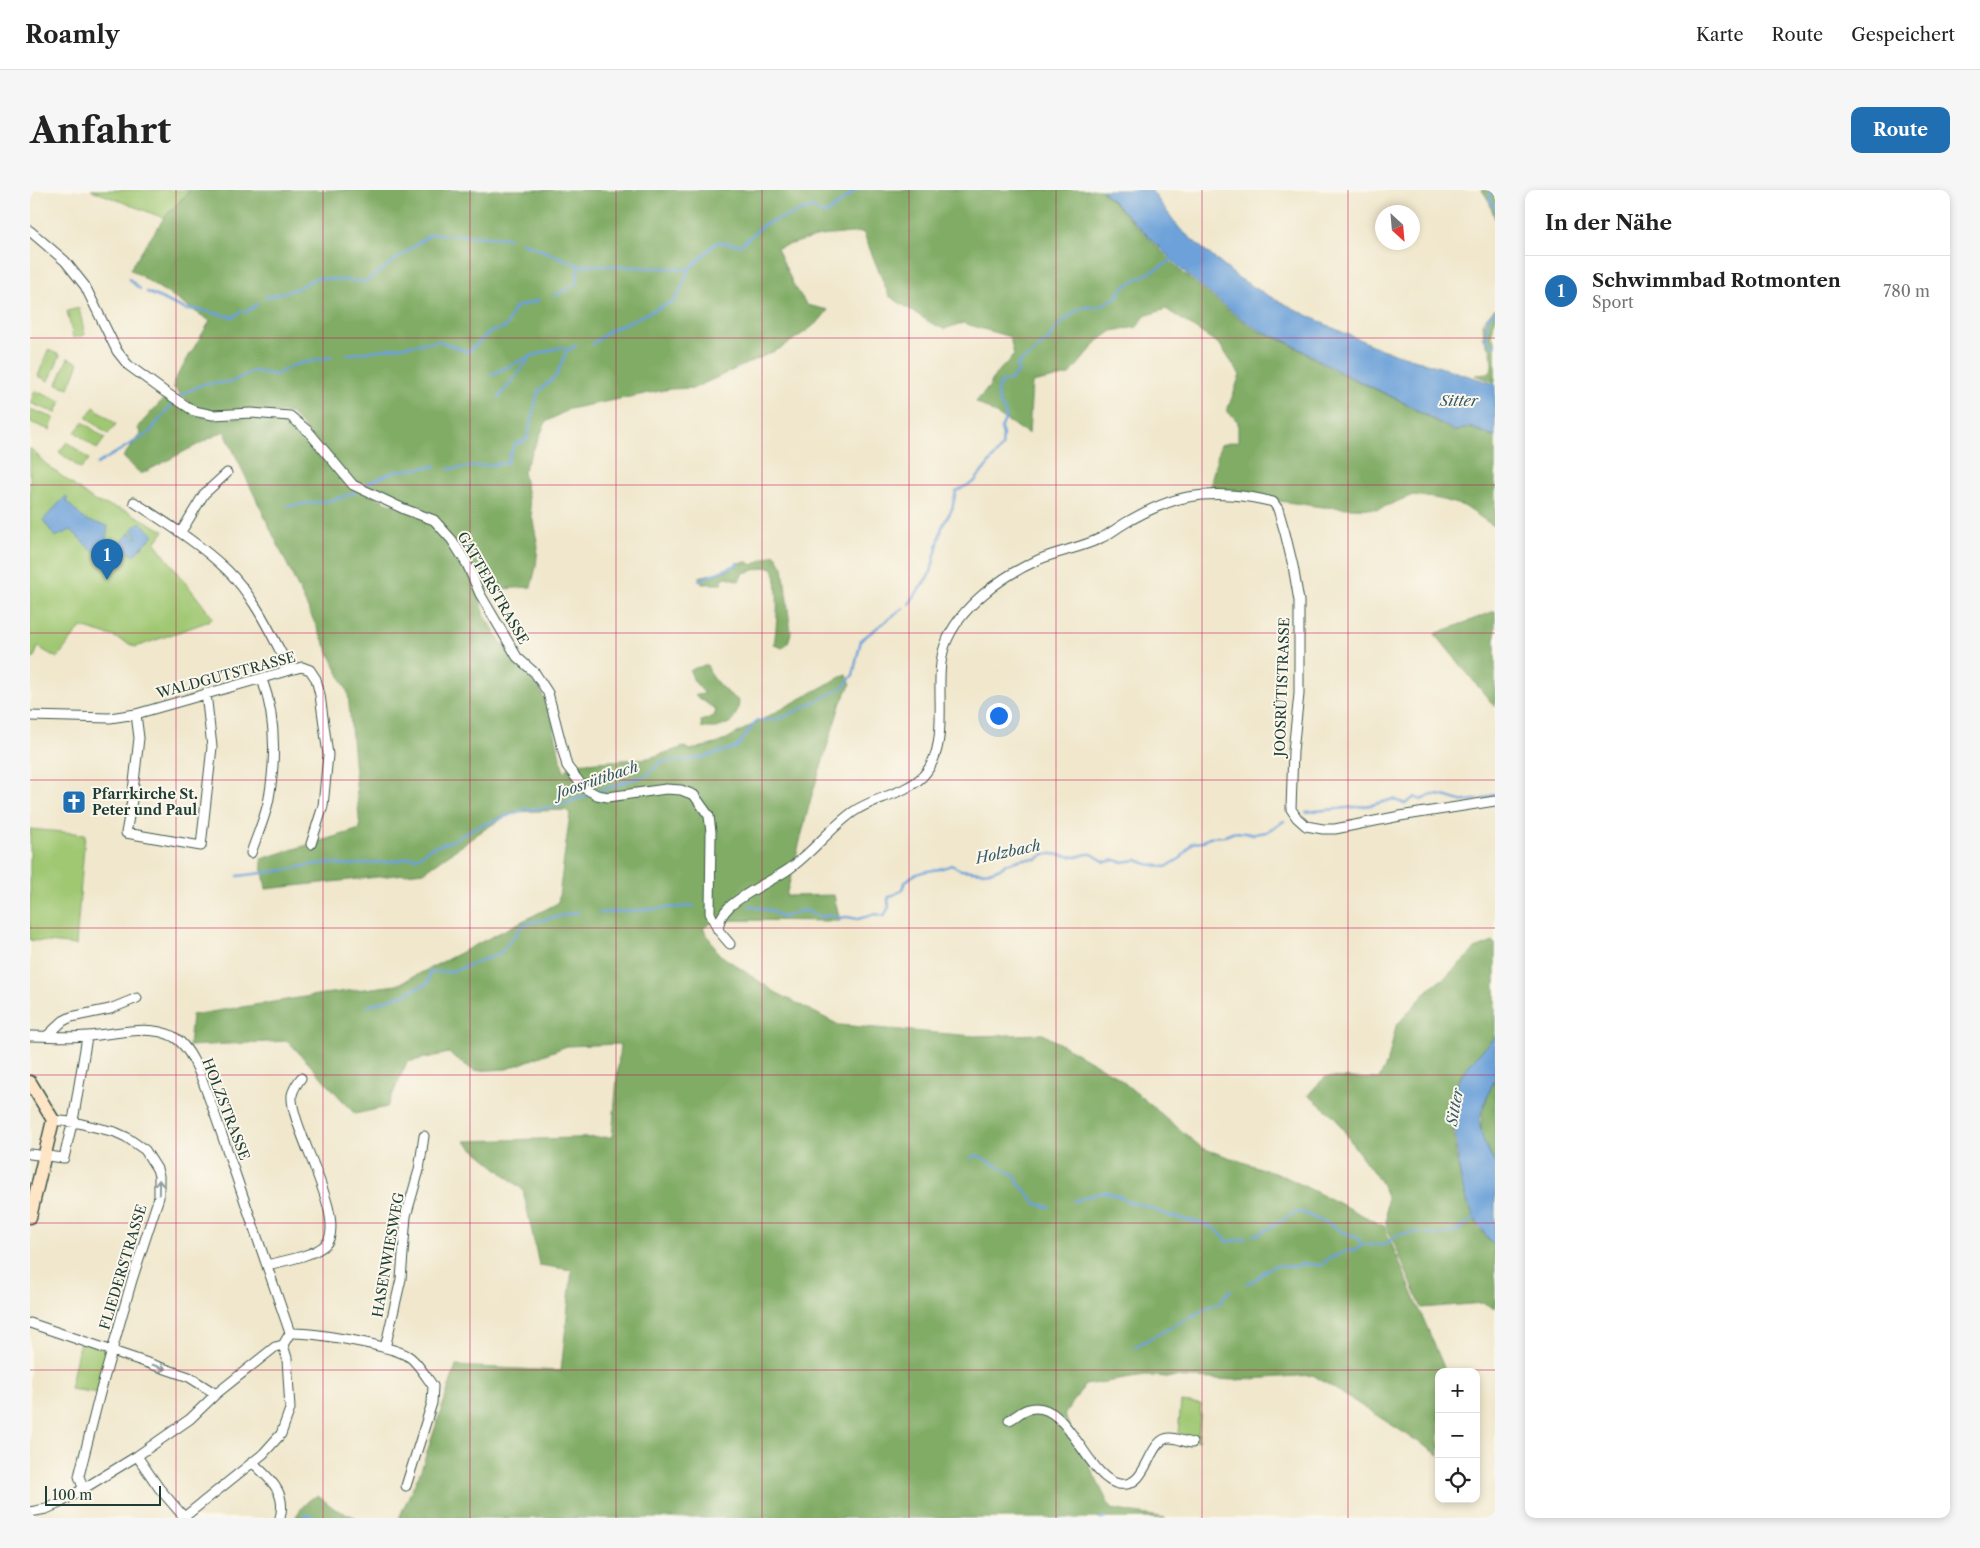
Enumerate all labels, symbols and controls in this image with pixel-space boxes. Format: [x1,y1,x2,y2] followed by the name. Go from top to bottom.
[25,20,119,49] text: Roamly
[1696,24,1744,46] text: Karte
[1772,24,1823,46] text: Route
[1851,24,1955,46] text: Gespeichert
[1851,107,1950,153] button: Route
[30,109,171,152] text: Anfahrt
[1375,205,1420,250] north arrow
[1545,210,1672,235] text: In der Nähe
[1592,269,1841,292] text: Schwimmbad Rotmonten
[1557,281,1565,301] text: 1
[1883,281,1930,301] text: 780 m
[1592,292,1634,312] text: Sport
[1439,391,1479,410] water label: Sitter
[453,528,533,648] street label: GATTERSTRASSE
[91,539,123,580] pin: 1
[1271,617,1293,759] street label: JOOSRÜTISTRASSE
[153,648,298,703] street label: WALDGUTSTRASSE
[986,703,1012,729] your location
[549,757,641,804] water label: Joosrütibach
[92,785,198,819] place label: Pfarrkirche St. Peter und Paul
[61,789,87,815] church icon: Pfarrkirche St. Peter und Paul
[973,835,1042,868] water label: Holzbach
[198,1055,254,1163] street label: HOLZSTRASSE
[1442,1086,1467,1128] water label: Sitter
[154,1180,164,1196] one-way arrow
[368,1191,408,1319] street label: HASENWIESWEG
[95,1202,151,1332] street label: FLIEDERSTRASSE
[150,1363,166,1372] one-way arrow
[1435,1368,1480,1503] map controls
[1435,1368,1480,1413] button: +
[1435,1413,1480,1458] button: −
[1435,1458,1480,1503] button: locate
[45,1483,161,1506] scale bar
[52,1486,92,1504] text: 100 m

